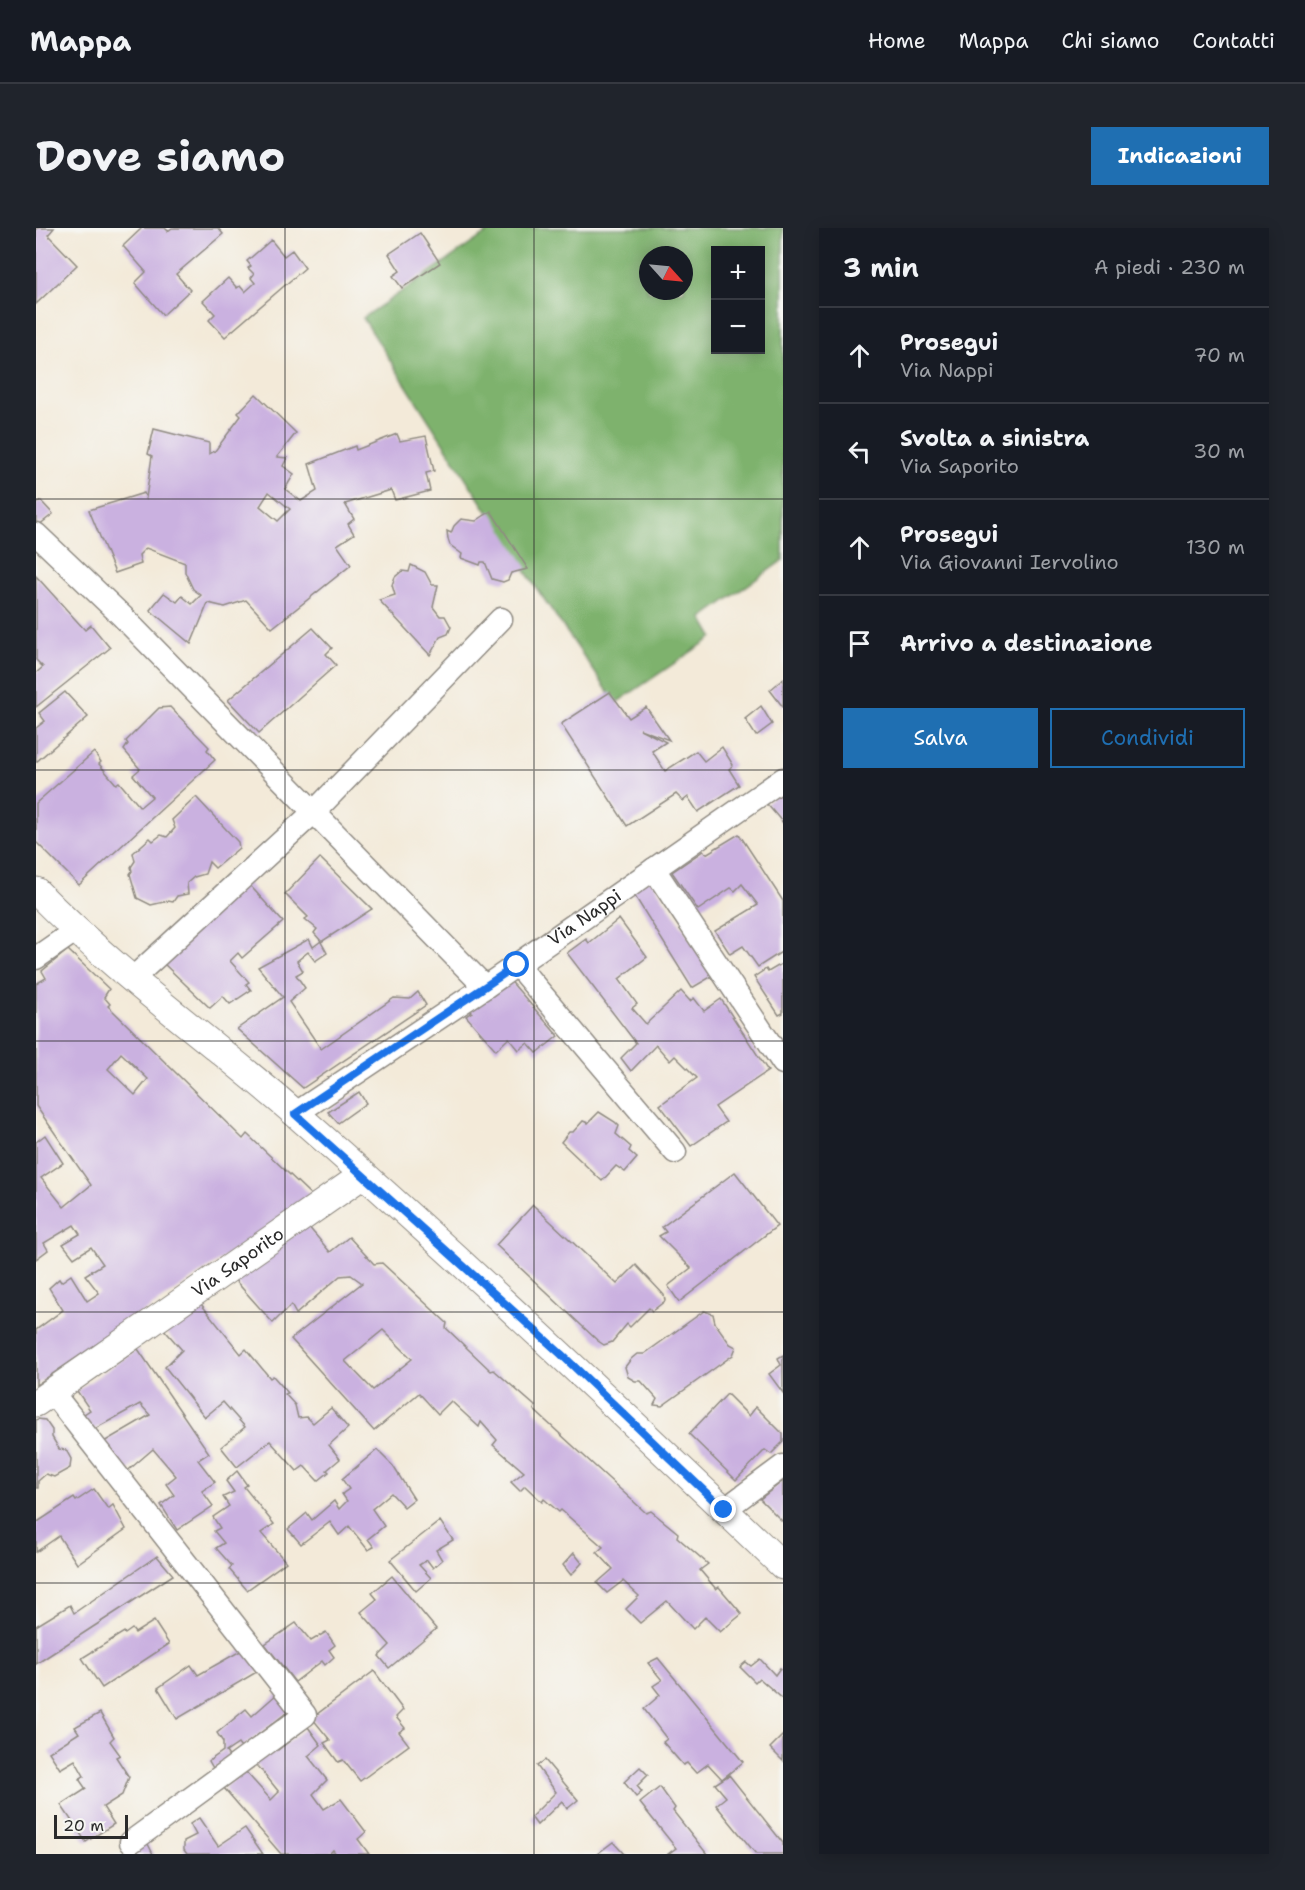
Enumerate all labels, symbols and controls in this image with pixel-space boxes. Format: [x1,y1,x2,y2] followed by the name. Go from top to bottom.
[30,22,131,60] text: Mappa
[868,27,926,55] text: Home
[959,27,1029,55] text: Mappa
[1062,27,1159,55] text: Chi siamo
[1192,27,1275,55] text: Contatti
[1091,127,1269,185] button: Indicazioni
[36,128,285,184] text: Dove siamo
[639,246,693,300] north arrow
[711,246,765,354] map controls
[711,246,765,300] button: +
[843,250,919,285] text: 3 min
[1094,254,1245,280] text: A piedi · 230 m
[711,300,765,354] button: −
[900,328,998,357] text: Prosegui
[843,339,876,372] icon: ahead
[1193,342,1245,368] text: 70 m
[900,357,994,383] text: Via Nappi
[900,424,1089,453] text: Svolta a sinistra
[843,435,876,468] icon: left
[1193,438,1245,464] text: 30 m
[900,453,1019,479] text: Via Saporito
[900,520,998,549] text: Prosegui
[843,531,876,564] icon: ahead
[1186,534,1245,560] text: 130 m
[900,549,1119,575] text: Via Giovanni Iervolino
[843,627,876,660] icon: arrive
[900,629,1152,658] text: Arrivo a destinazione
[843,708,1038,768] button: Salva
[1050,708,1245,768] button: Condividi
[543,884,626,951] street label: Via Nappi
[503,951,529,977] route start
[187,1222,289,1303] street label: Via Saporito
[710,1496,736,1522] route end
[54,1812,128,1840] scale bar
[63,1815,104,1836] text: 20 m

